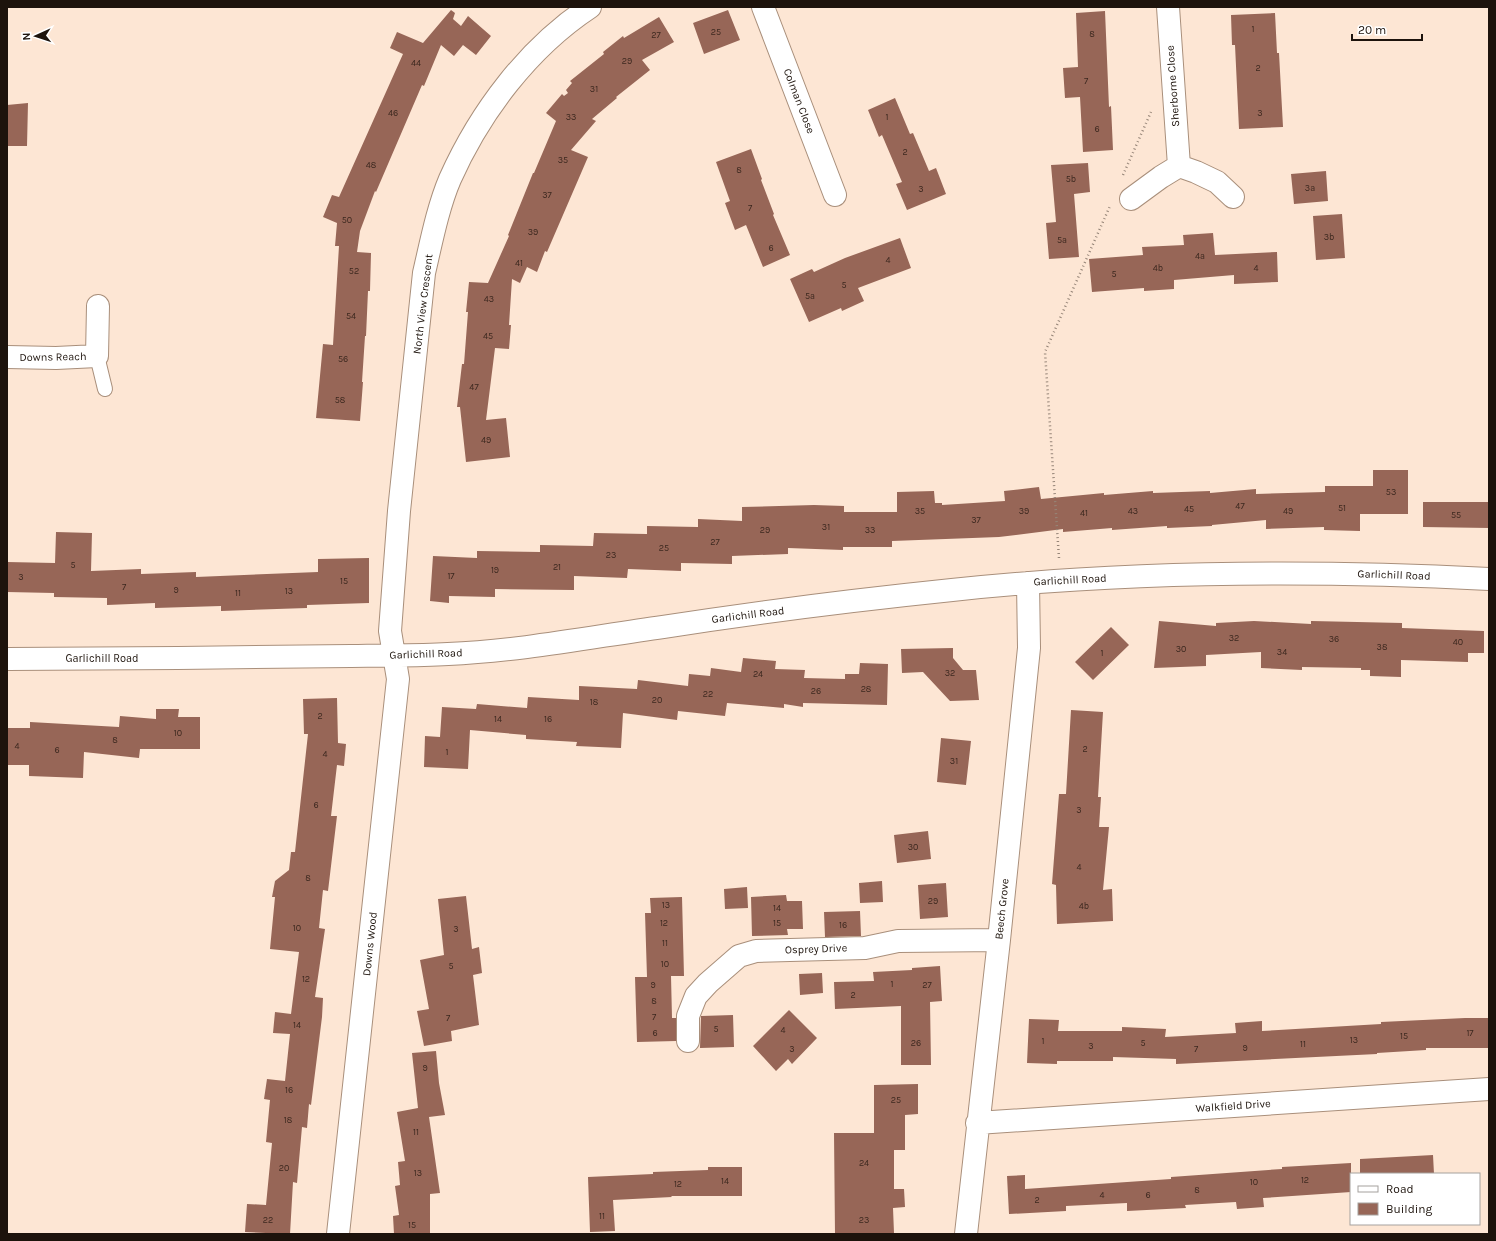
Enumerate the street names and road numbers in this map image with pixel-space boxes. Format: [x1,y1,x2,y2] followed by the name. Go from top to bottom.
[1164,45,1182,127] street label: Sherborne Close
[781,67,818,136] street label: Colman Close
[410,253,436,355] street label: North View Crescent
[19,350,87,364] street label: Downs Reach
[1357,567,1431,583] street label: Garlichill Road
[1033,572,1107,588] street label: Garlichill Road
[711,604,785,626] street label: Garlichill Road
[389,646,463,662] street label: Garlichill Road
[65,652,139,665] street label: Garlichill Road
[992,877,1012,940] street label: Beech Grove
[360,911,380,977] street label: Downs Wood
[785,941,848,957] street label: Osprey Drive
[1195,1097,1271,1115] street label: Walkfield Drive

